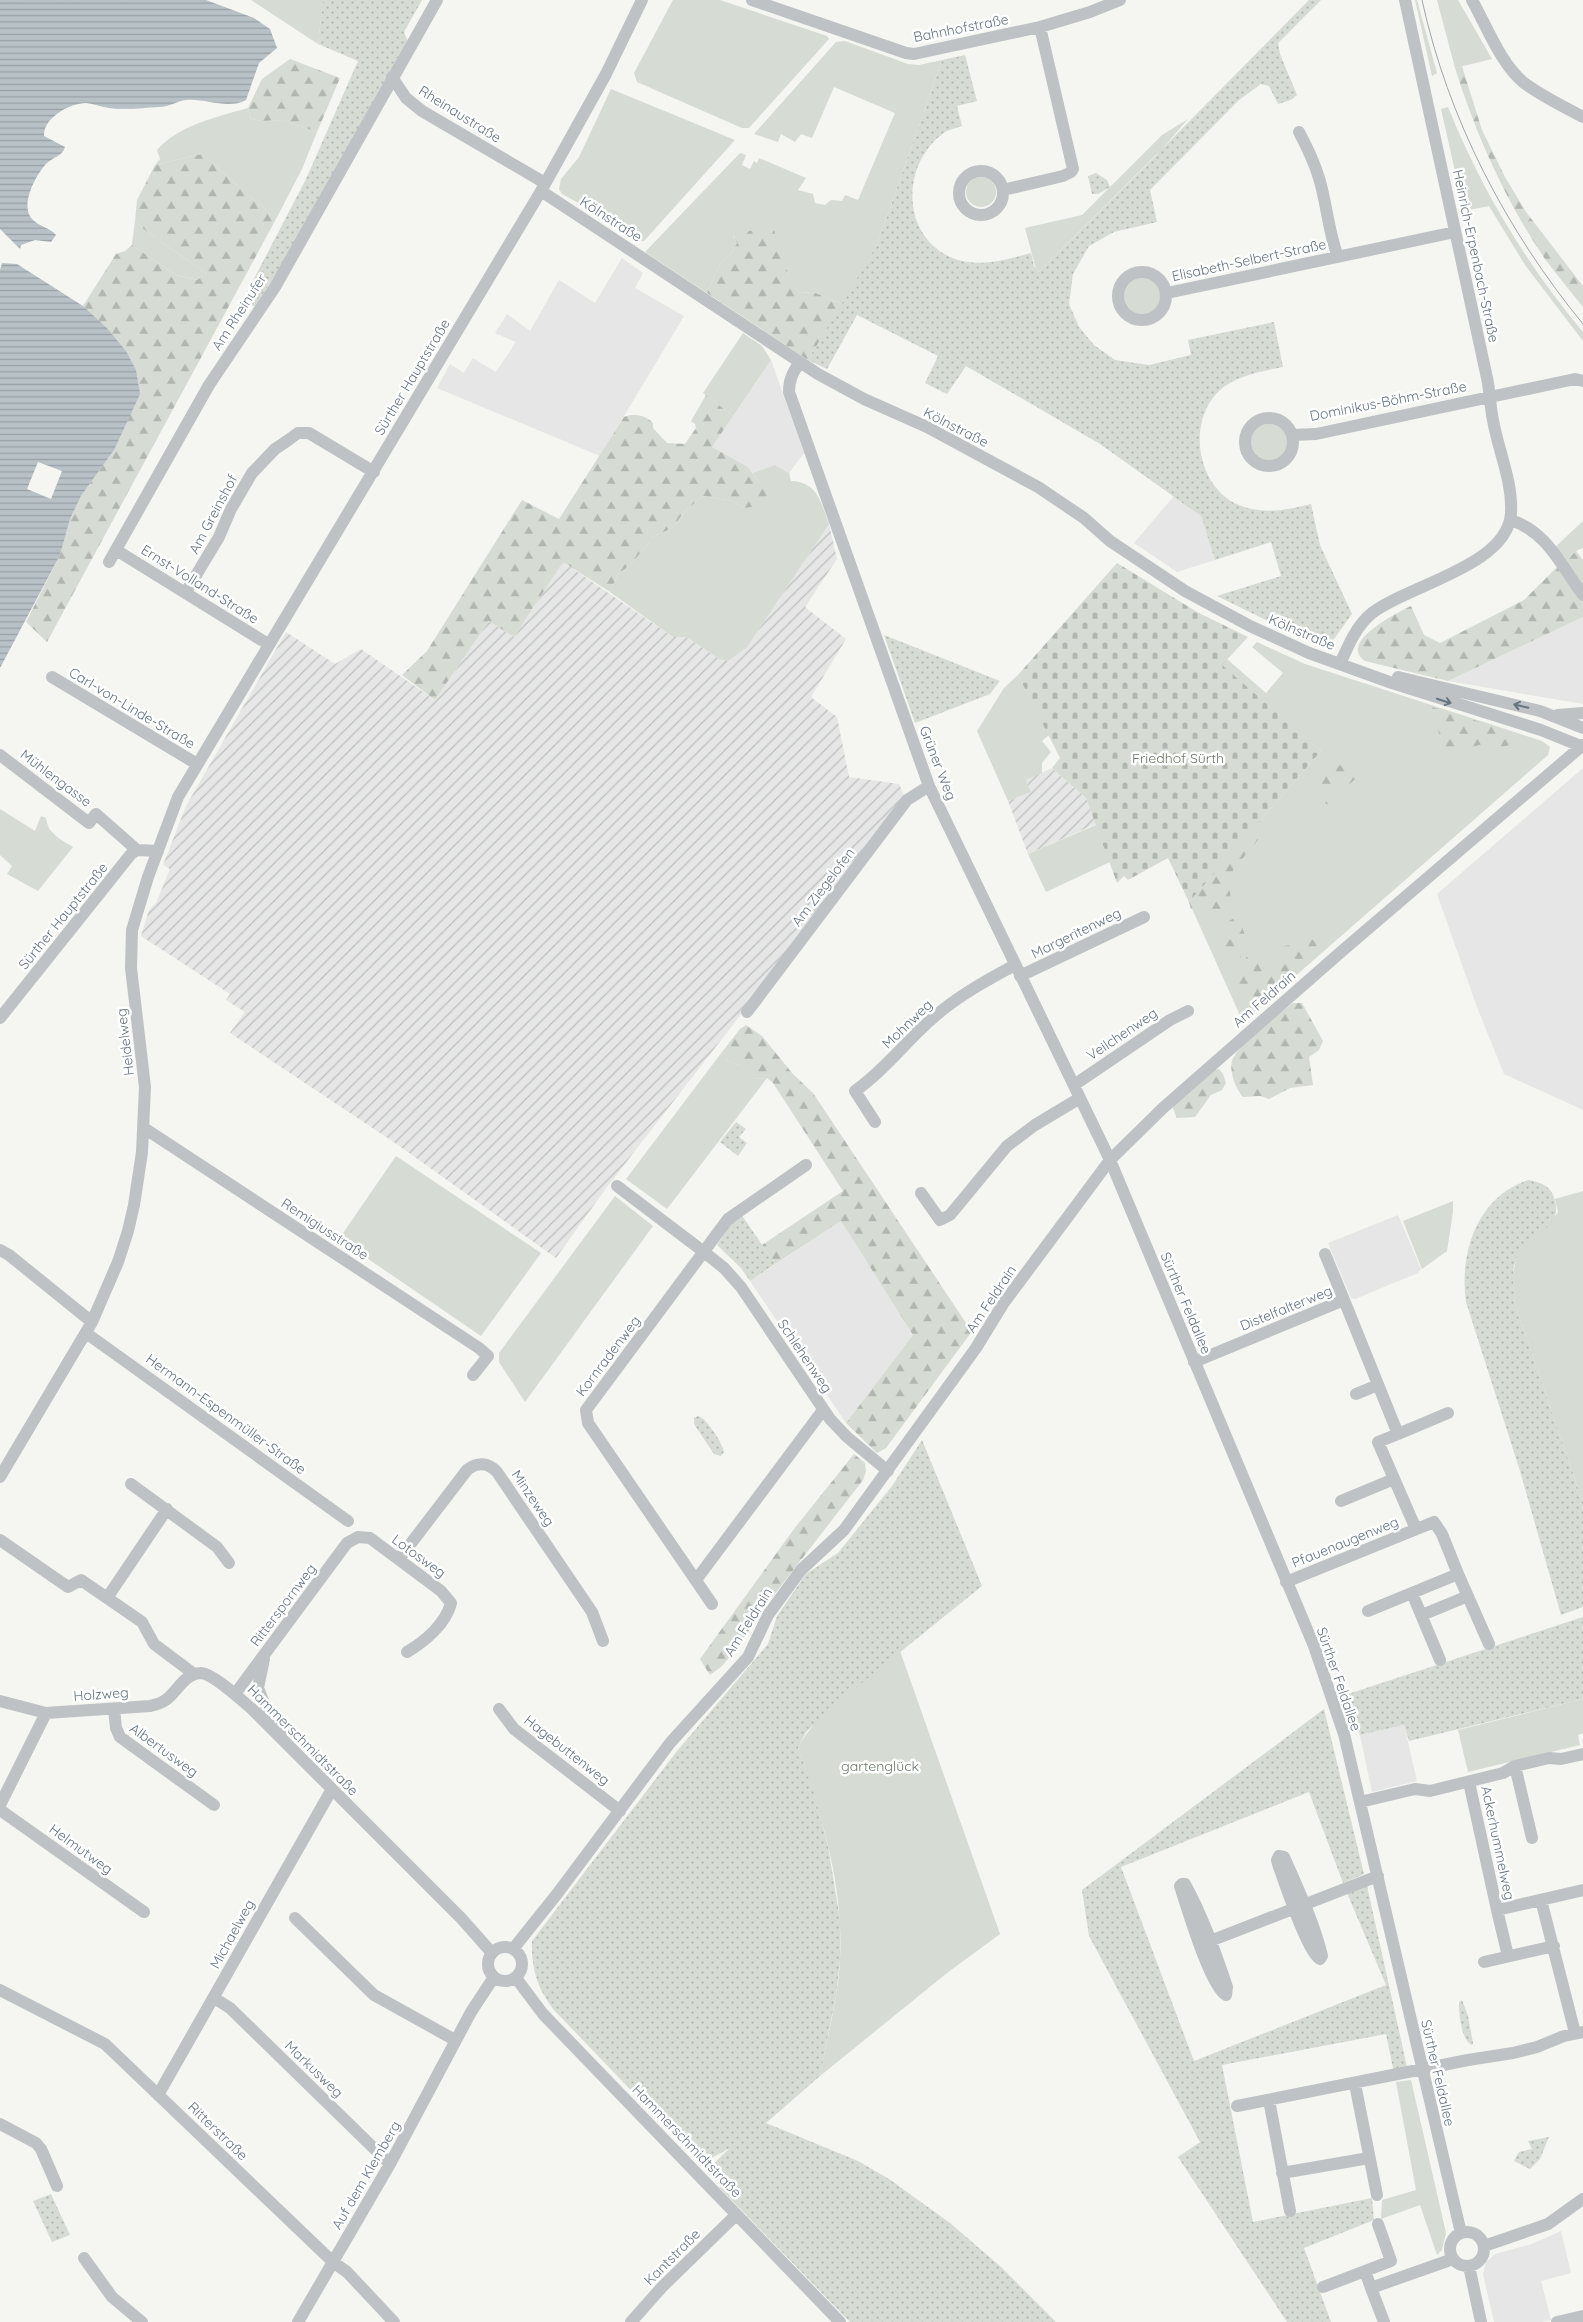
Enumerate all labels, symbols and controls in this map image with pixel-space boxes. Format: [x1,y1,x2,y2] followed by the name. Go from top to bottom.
[912,10,1010,46] street label: Bahnhofstraße
[415,81,505,147] street label: Rheinaustraße
[1449,168,1503,344] street label: Heinrich-Erpenbach-Straße
[576,192,646,246] street label: Kölnstraße
[1170,235,1328,285] street label: Elisabeth-Selbert-Straße
[208,270,271,354] street label: Am Rheinufer
[370,316,454,438] street label: Sürther Hauptstraße
[1308,377,1468,425] street label: Dominikus-Böhm-Straße
[920,403,992,451] street label: Kölnstraße
[185,471,241,557] street label: Am Greinshof
[138,541,262,628] street label: Ernst-Volland-Straße
[1266,610,1338,654] street label: Kölnstraße
[66,663,198,753] street label: Carl-von-Linde-Straße
[1436,696,1452,706] one-way arrow
[1513,701,1529,710] one-way arrow
[916,723,960,803] street label: Grüner Weg
[17,745,95,811] street label: Mühlengasse
[1132,749,1224,767] park label: Friedhof Sürth
[788,844,858,930] street label: Am Ziegelofen
[14,859,112,973] street label: Sürther Hauptstraße
[1028,903,1124,963] street label: Margeritenweg
[1229,967,1299,1031] street label: Am Feldrain
[878,996,936,1052] street label: Mohnweg
[1083,1004,1161,1064] street label: Veilchenweg
[112,1007,138,1077] street label: Heidelweg
[278,1194,372,1264] street label: Remigiusstraße
[1156,1249,1216,1357] street label: Sürther Feldallee
[962,1262,1020,1336] street label: Am Feldrain
[1237,1281,1335,1335] street label: Distelfalterweg
[572,1312,644,1400] street label: Kornradenweg
[774,1316,836,1396] street label: Schlehenweg
[142,1350,310,1478] street label: Hermann-Espenmüller-Straße
[508,1466,558,1530] street label: Minzeweg
[1289,1512,1401,1572] street label: Pfauenaugenweg
[388,1530,450,1582] street label: Lotosweg
[246,1560,320,1650] street label: Ritterspornweg
[720,1584,776,1660] street label: Am Feldrain
[1313,1625,1365,1733] street label: Sürther Feldallee
[244,1681,362,1799] street label: Hammerschmidtstraße
[73,1683,129,1705] street label: Holzweg
[521,1711,613,1789] street label: Hagebuttenweg
[126,1719,202,1781] street label: Albertusweg
[841,1757,919,1775] park label: gartenglück
[1477,1784,1519,1902] street label: Ackerhummelweg
[46,1820,116,1878] street label: Helmutweg
[206,1896,258,1972] street label: Michaelweg
[1417,2018,1459,2128] street label: Sürther Feldallee
[281,2037,347,2101] street label: Markusweg
[628,2081,746,2201] street label: Hammerschmidtstraße
[184,2098,252,2164] street label: Ritterstraße
[328,2118,404,2232] street label: Auf dem Klemberg
[640,2225,704,2289] street label: Kantstraße

